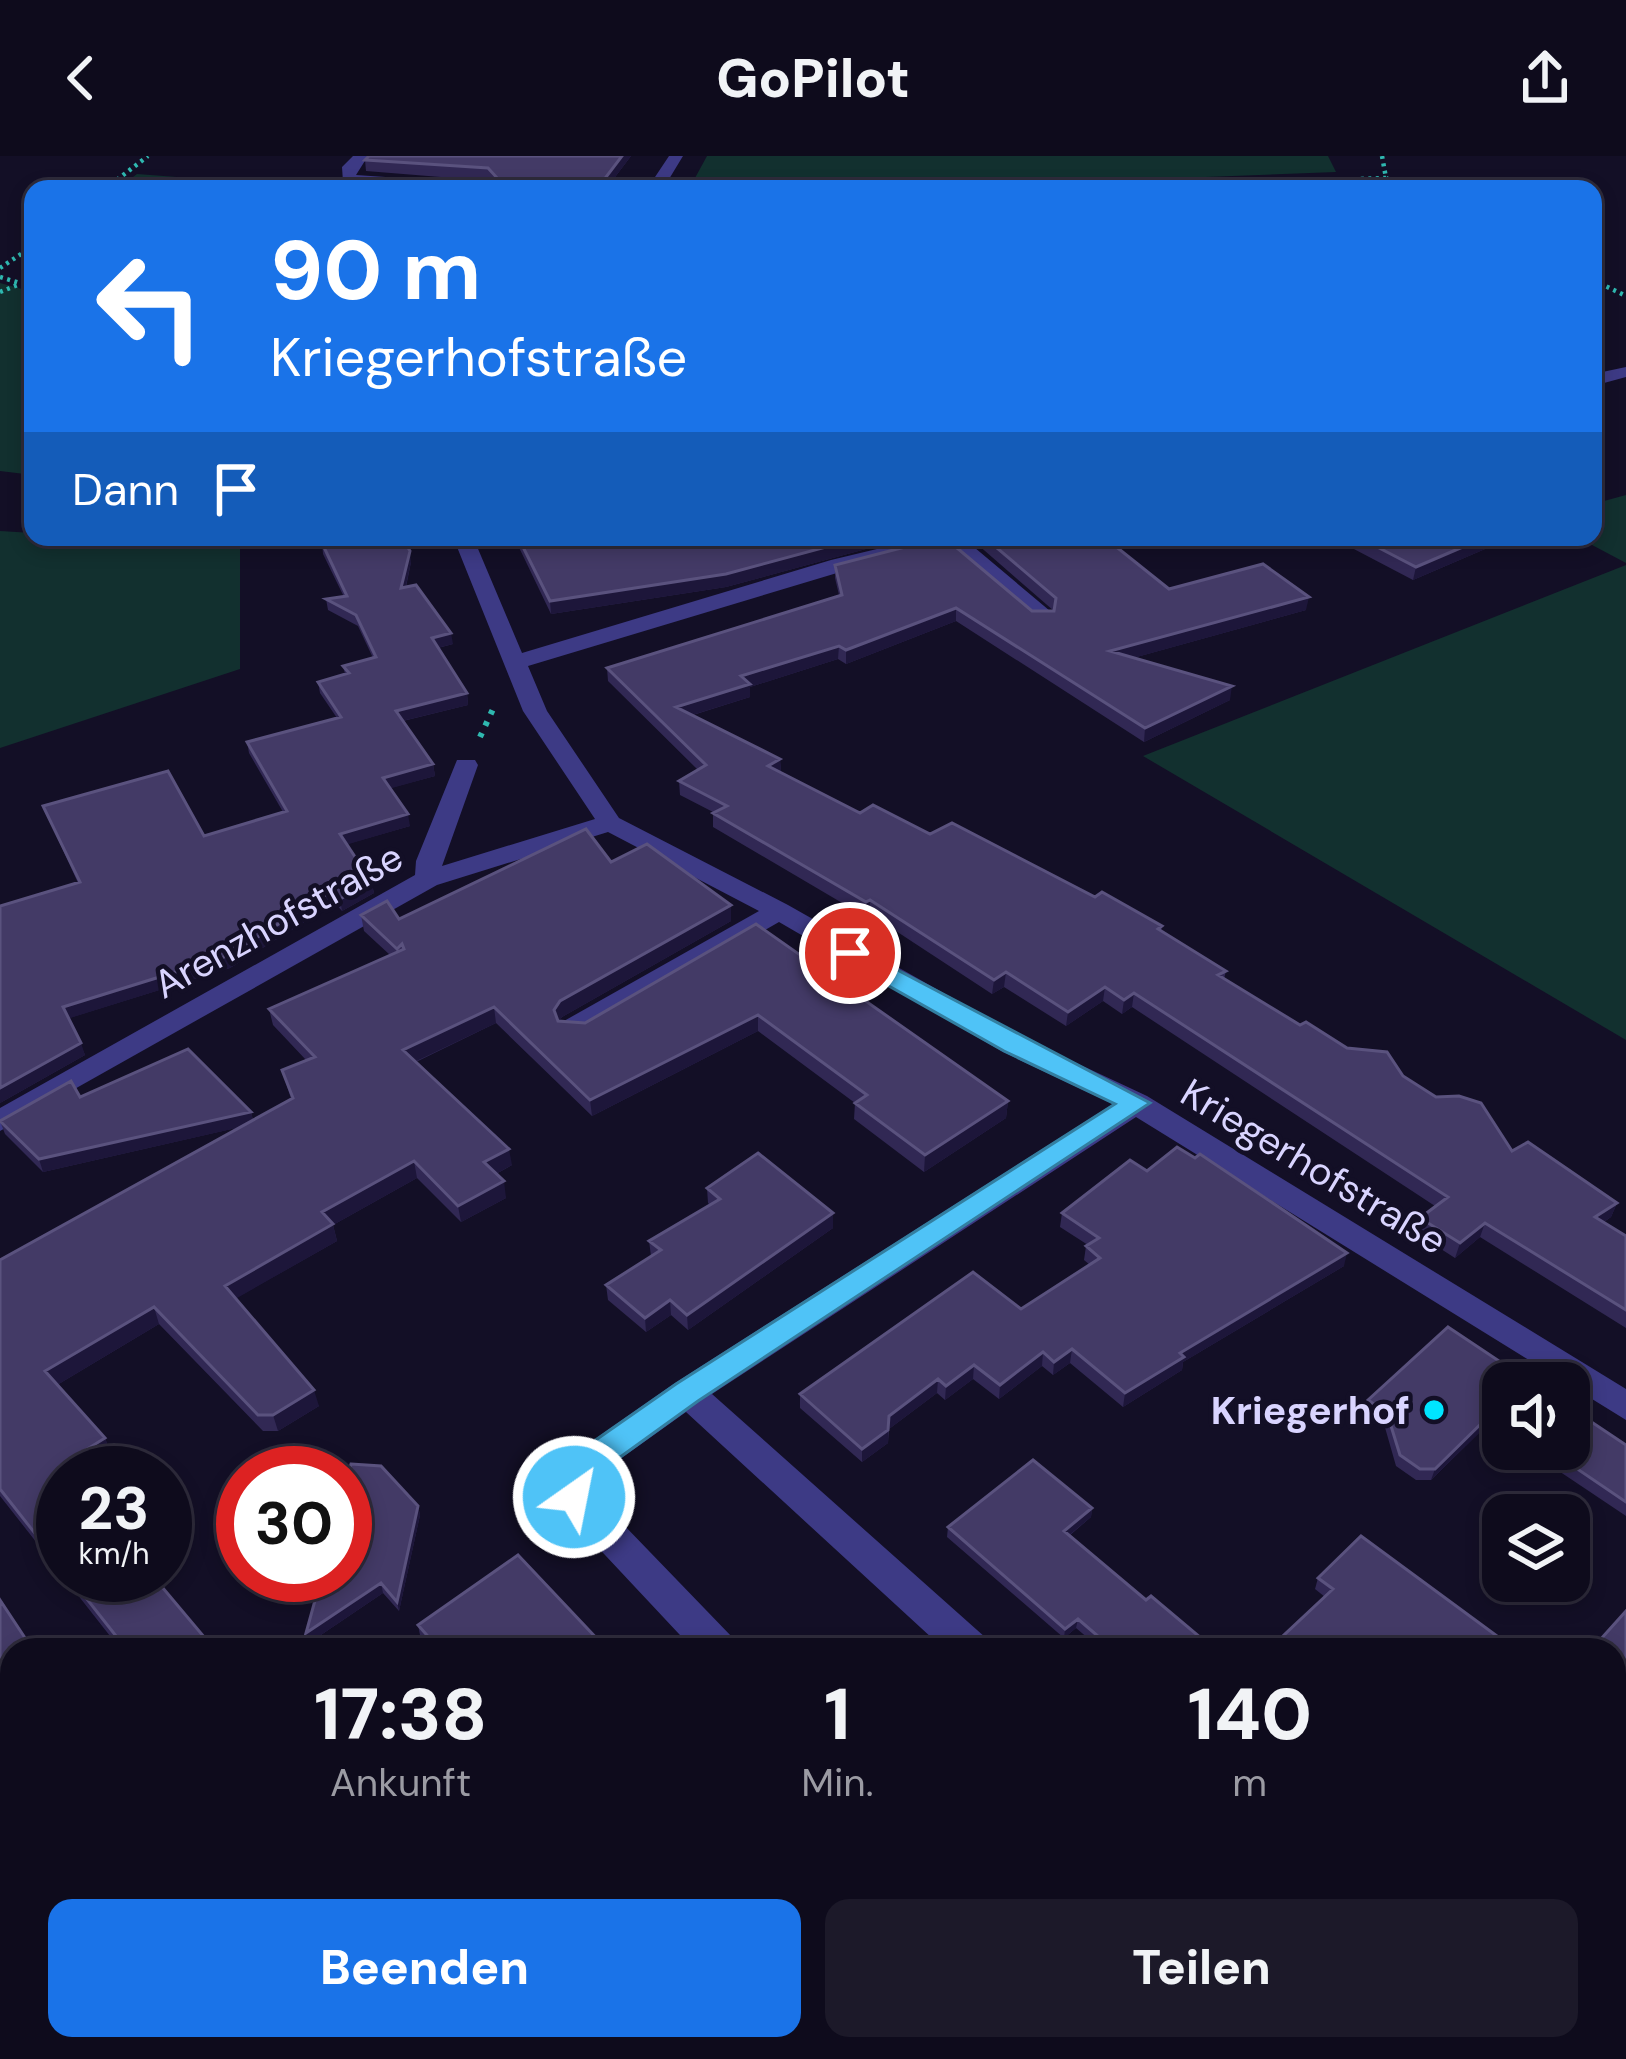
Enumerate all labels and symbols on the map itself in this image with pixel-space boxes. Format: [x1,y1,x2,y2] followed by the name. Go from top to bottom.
[145,831,412,1010] street label: Arenzhofstraße
[799,902,901,1004] pin
[1171,1067,1456,1266] street label: Kriegerhofstraße
[1211,1385,1410,1436] place label: Kriegerhof
[1421,1397,1447,1423] marker: Kriegerhof
[511,1434,637,1560] position arrow
[216,1446,372,1602] speed limit sign: 30

